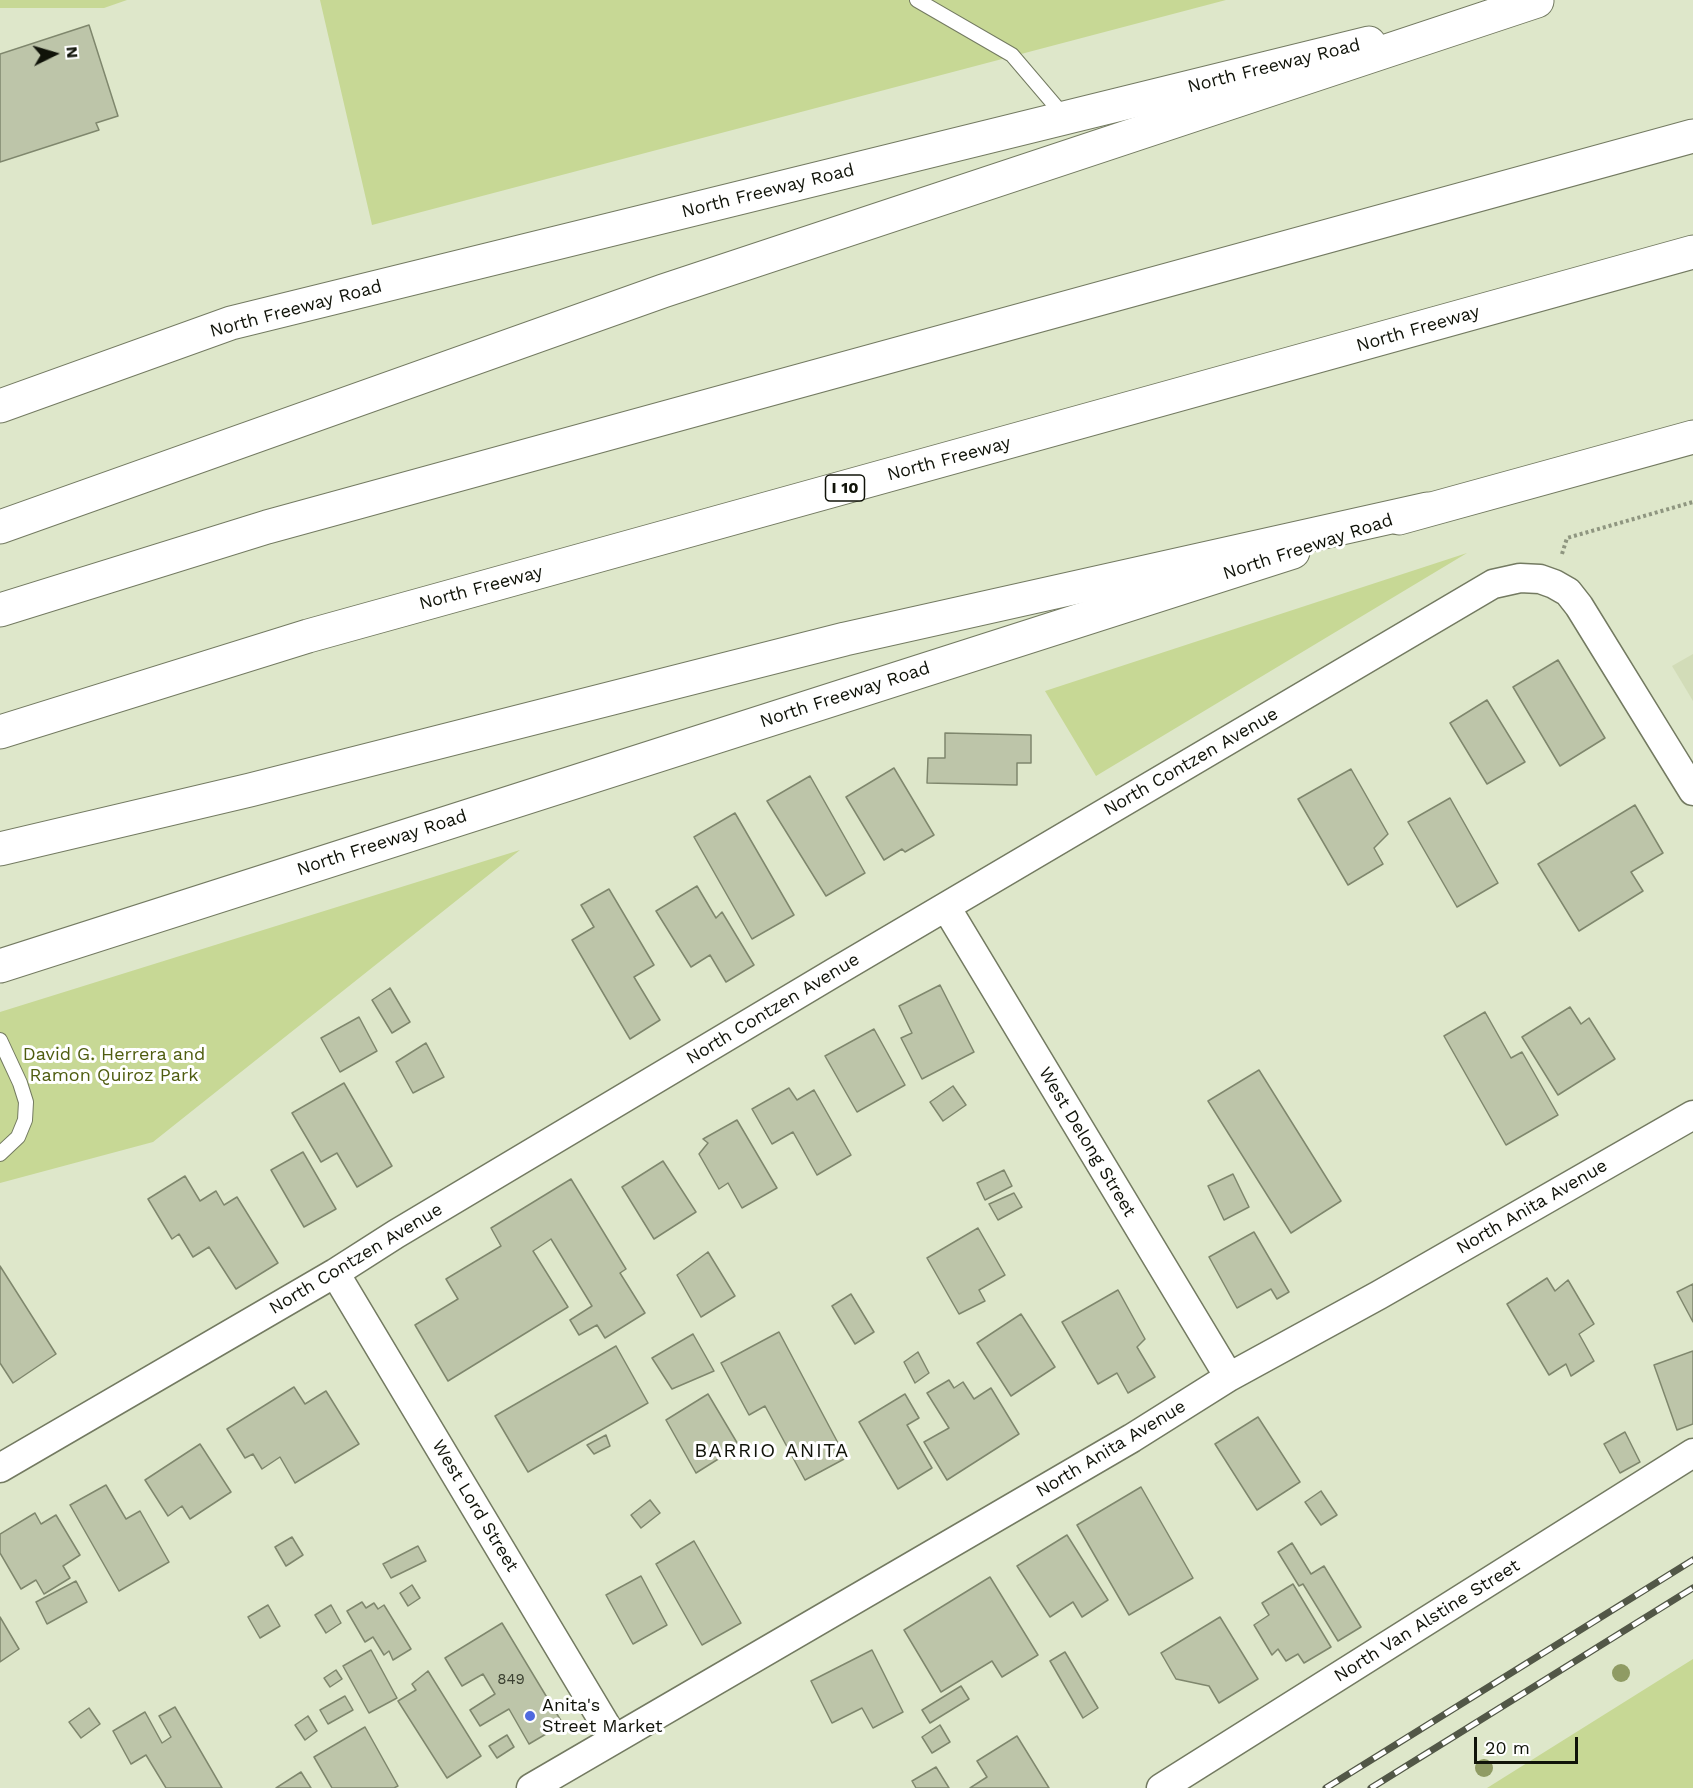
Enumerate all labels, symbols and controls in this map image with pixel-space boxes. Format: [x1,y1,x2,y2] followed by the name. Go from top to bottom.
[24,24,84,84] north arrow
[1185,34,1363,98] street label: North Freeway Road
[62,46,82,59] text: N
[679,159,857,223] street label: North Freeway Road
[208,276,384,342] street label: North Freeway Road
[1354,301,1482,357] street label: North Freeway
[885,432,1013,486] street label: North Freeway
[826,475,864,501] road number: I 10
[1220,509,1396,585] street label: North Freeway Road
[417,561,545,615] street label: North Freeway
[757,657,933,733] street label: North Freeway Road
[1100,703,1282,821] street label: North Contzen Avenue
[294,805,470,881] street label: North Freeway Road
[683,949,863,1069] street label: North Contzen Avenue
[23,1044,205,1086] park label: David G. Herrera and Ramon Quiroz Park
[1034,1063,1140,1221] street label: West Delong Street
[1453,1155,1611,1259] street label: North Anita Avenue
[266,1199,446,1319] street label: North Contzen Avenue
[1032,1396,1190,1502] street label: North Anita Avenue
[427,1436,523,1576] street label: West Lord Street
[694,1439,850,1463] district label: BARRIO ANITA
[1330,1555,1524,1687] street label: North Van Alstine Street
[497,1671,525,1689] house number: 849
[542,1695,663,1738] place label: Anita's Street Market
[523,1709,537,1723] marker: Anita's Street Market
[1477,1725,1580,1763] scale bar
[1485,1737,1530,1758] text: 20 m

